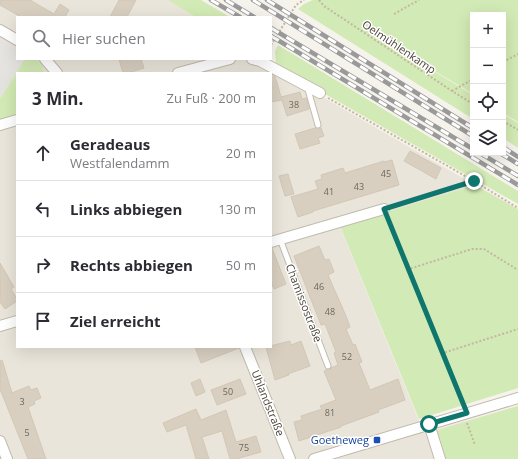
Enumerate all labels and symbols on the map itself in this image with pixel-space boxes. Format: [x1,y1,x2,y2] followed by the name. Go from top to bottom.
[360,16,439,77] street label: Oelmühlenkamp
[289,98,299,111] house number: 38
[381,167,391,180] house number: 45
[465,172,483,190] route end
[354,180,364,193] house number: 43
[324,185,334,198] house number: 41
[283,262,326,344] street label: Chamissostraße
[314,280,324,293] house number: 46
[325,305,335,318] house number: 48
[342,350,352,363] house number: 52
[248,368,289,438] street label: Uhlandstraße
[223,385,233,398] house number: 50
[19,395,25,408] house number: 3
[325,406,335,419] house number: 81
[420,415,438,433] route start
[24,426,30,439] house number: 5
[311,432,369,447] place label: Goetheweg
[372,435,382,445] marker: Goetheweg
[239,441,249,454] house number: 75

